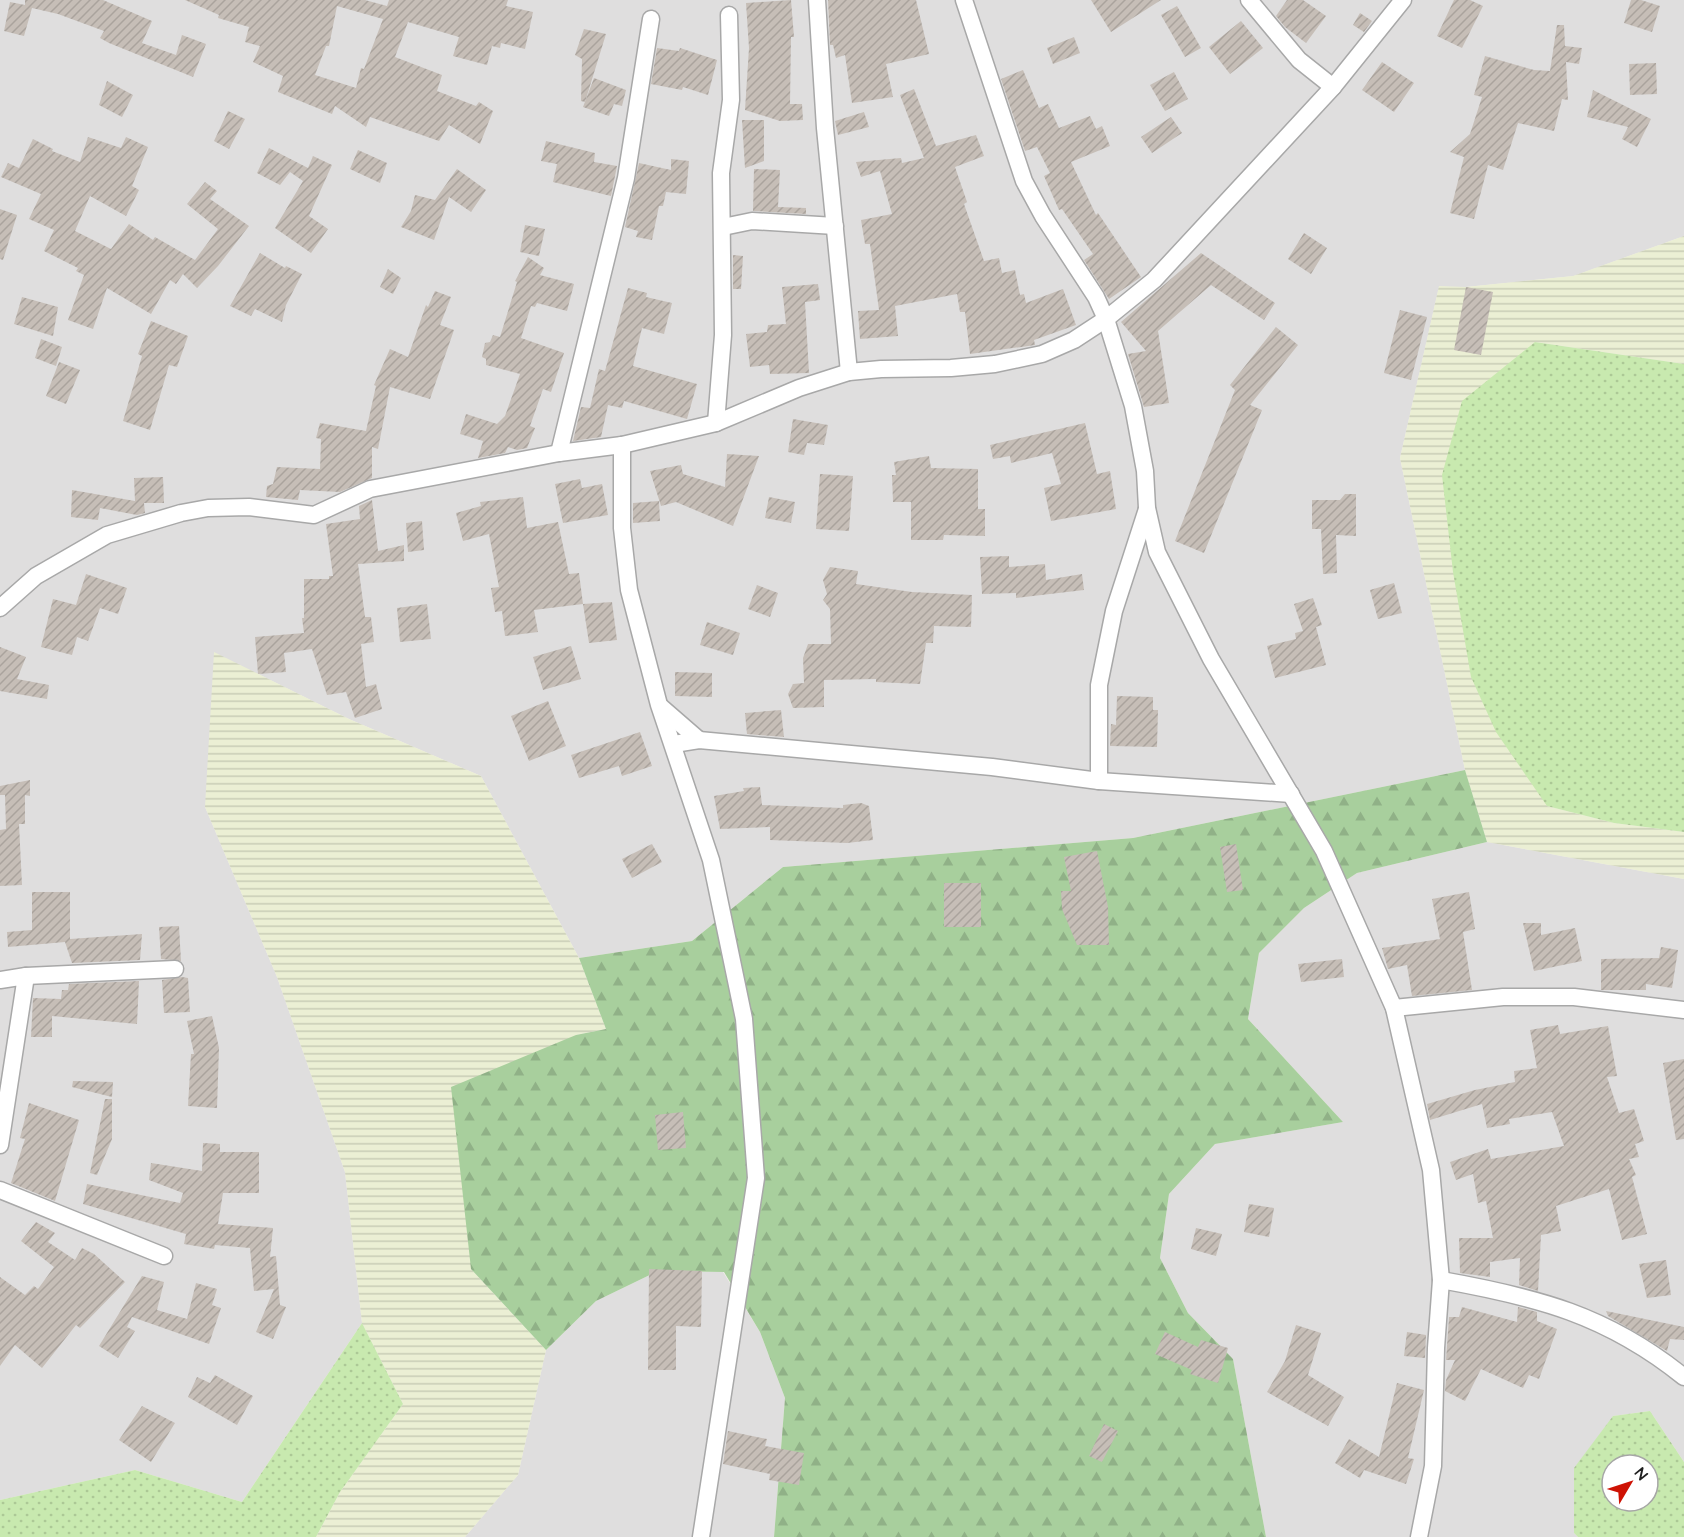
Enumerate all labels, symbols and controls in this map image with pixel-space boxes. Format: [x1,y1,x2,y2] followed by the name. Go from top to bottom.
[1600,1453,1660,1513] north arrow
[1630,1463,1653,1484] text: N

